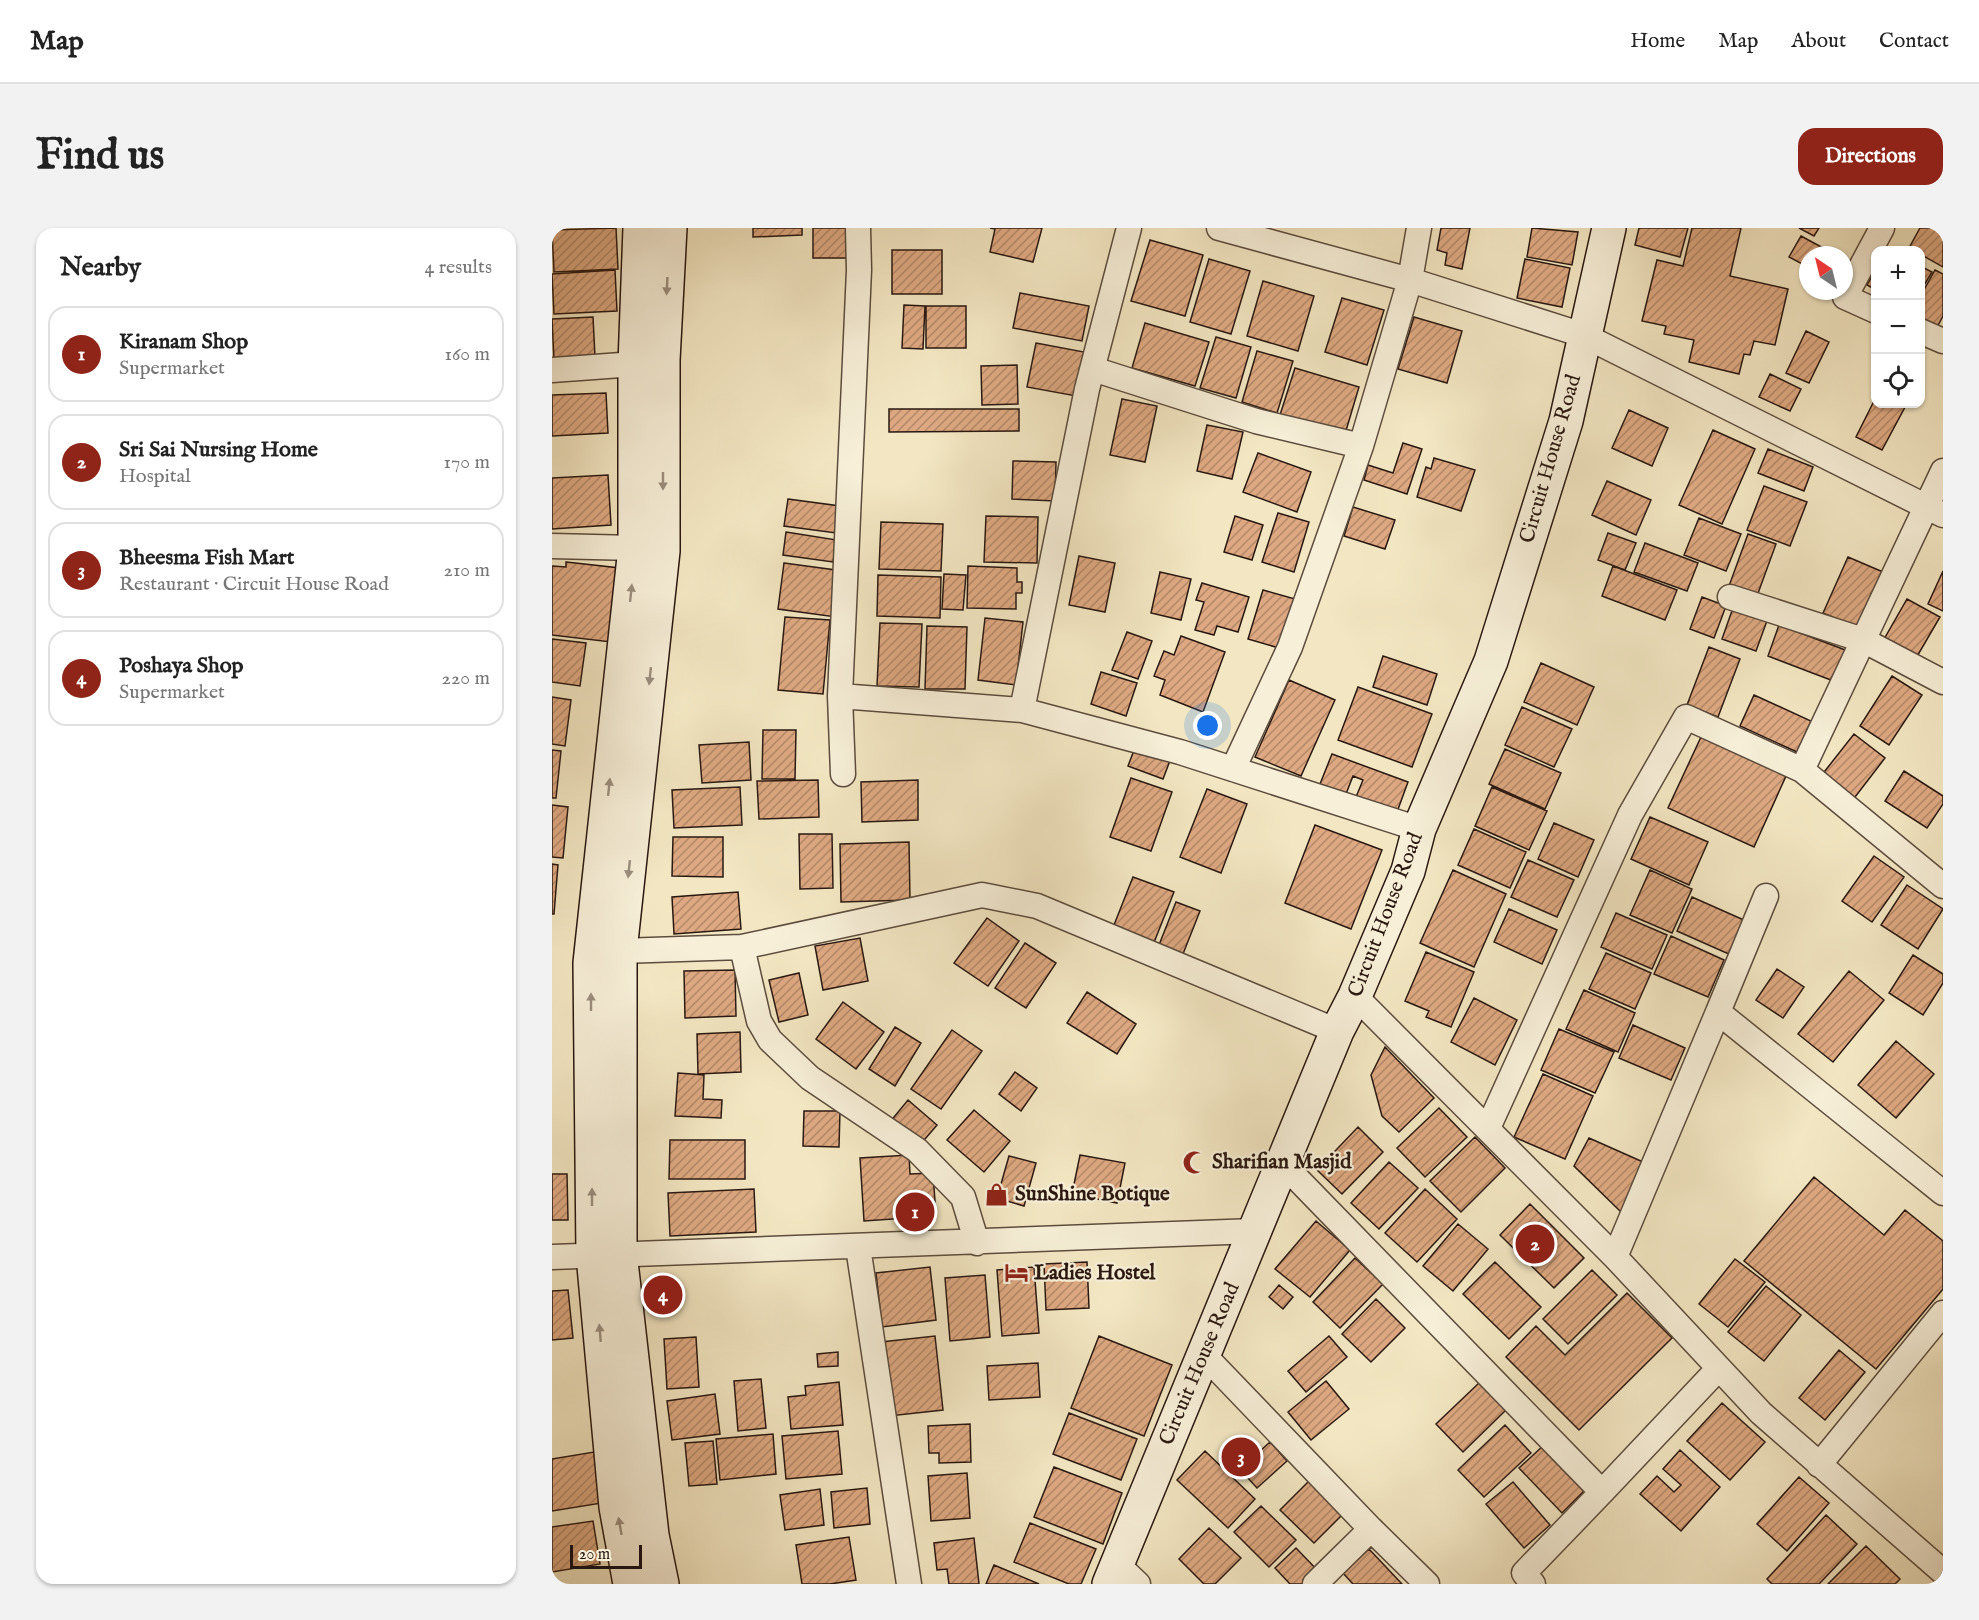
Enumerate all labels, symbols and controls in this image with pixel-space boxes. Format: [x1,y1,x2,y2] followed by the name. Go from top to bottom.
[30,24,84,59] text: Map
[1630,28,1685,55] text: Home
[1718,28,1758,55] text: Map
[1791,28,1846,55] text: About
[1879,28,1949,55] text: Contact
[1798,128,1943,185] button: Directions
[36,130,164,183] text: Find us
[1799,246,1853,300] north arrow
[1871,246,1925,408] map controls
[1871,246,1925,300] button: +
[60,251,141,284] text: Nearby
[425,255,492,280] text: 4 results
[662,277,671,296] one-way arrow
[1871,300,1925,354] button: −
[119,328,248,356] text: Kiranam Shop
[78,342,85,367] text: 1
[444,342,490,367] text: 160 m
[1871,354,1925,408] button: locate
[119,356,225,381] text: Supermarket
[1514,371,1588,547] street label: Circuit House Road
[119,436,318,464] text: Sri Sai Nursing Home
[77,450,86,475] text: 2
[444,450,490,475] text: 170 m
[119,464,191,489] text: Hospital
[658,472,668,491] one-way arrow
[119,544,294,572] text: Bheesma Fish Mart
[78,558,85,583] text: 3
[444,558,490,583] text: 210 m
[119,572,389,597] text: Restaurant · Circuit House Road
[626,583,635,602] one-way arrow
[119,652,244,680] text: Poshaya Shop
[77,666,86,691] text: 4
[442,666,490,691] text: 220 m
[645,666,655,685] one-way arrow
[119,680,225,705] text: Supermarket
[1193,711,1222,740] your location
[605,777,614,796] one-way arrow
[1342,828,1430,1001] street label: Circuit House Road
[624,860,634,879] one-way arrow
[586,992,595,1011] one-way arrow
[1181,1149,1207,1175] mosque icon: Sharifian Masjid
[1212,1149,1352,1176] place label: Sharifian Masjid
[984,1181,1010,1207] shop icon: SunShine Botique
[1015,1181,1170,1208] place label: SunShine Botique
[587,1187,597,1206] one-way arrow
[896,1190,934,1234] pin: 1
[1516,1222,1554,1266] pin: 2
[1003,1260,1029,1286] hotel icon: Ladies Hostel
[1034,1260,1157,1287] place label: Ladies Hostel
[644,1272,682,1318] pin: 4
[1153,1278,1247,1450] street label: Circuit House Road
[595,1323,605,1342] one-way arrow
[1222,1434,1260,1480] pin: 3
[615,1517,624,1536] one-way arrow
[570,1542,642,1570] scale bar
[579,1545,610,1565] text: 20 m

